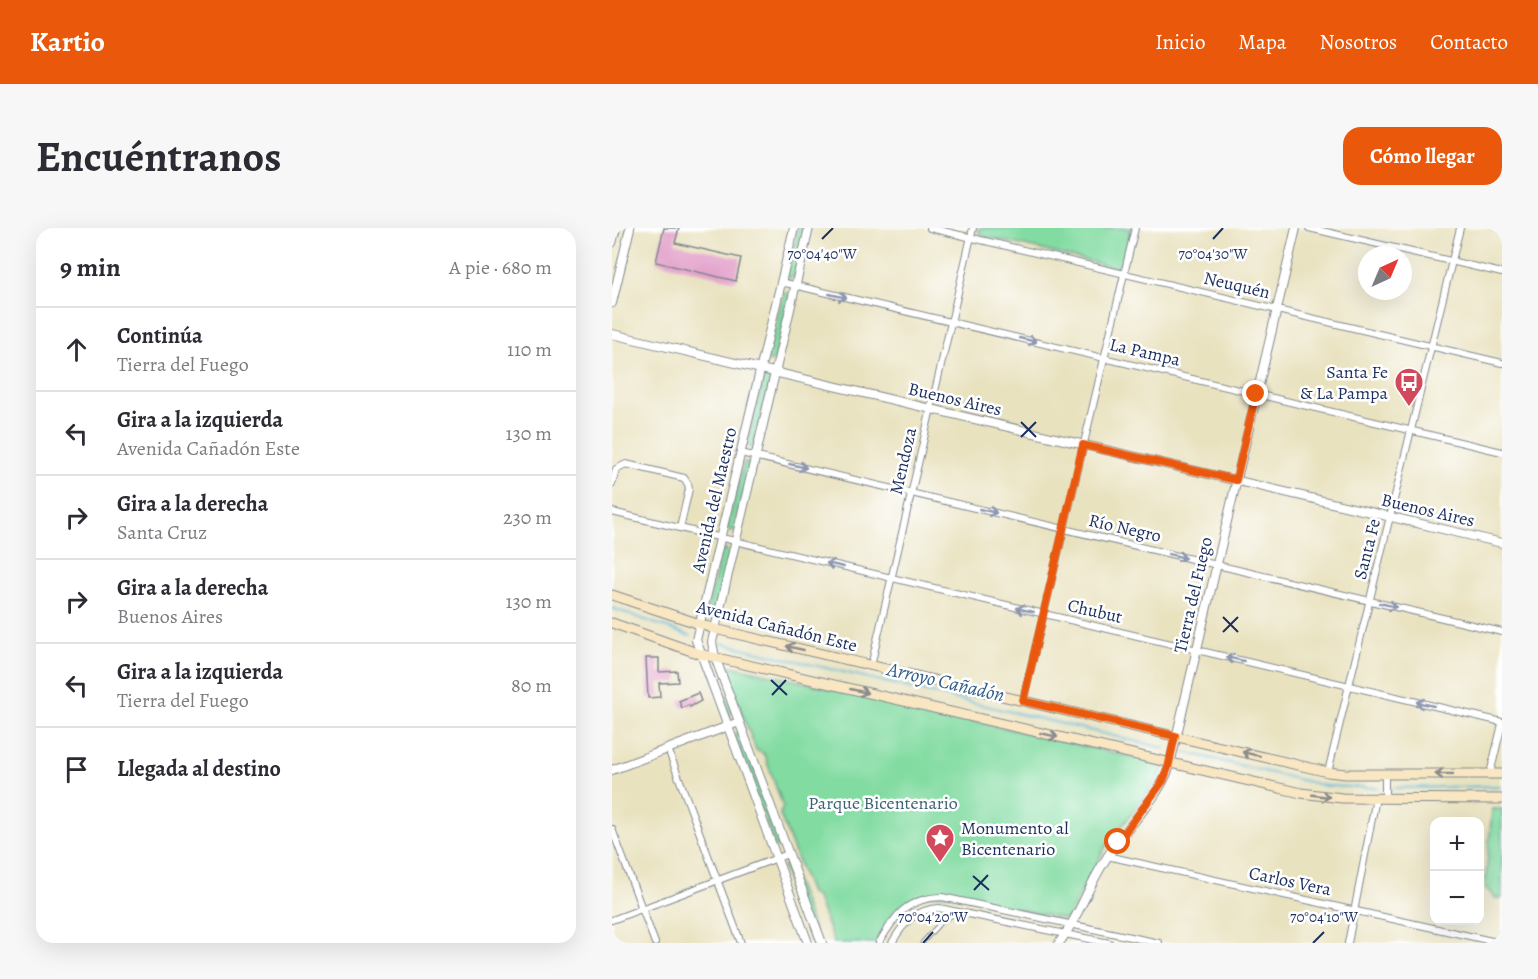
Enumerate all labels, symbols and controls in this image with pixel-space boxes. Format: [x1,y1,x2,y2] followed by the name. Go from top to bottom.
[30,23,105,61] text: Kartio
[1155,28,1205,56] text: Inicio
[1238,28,1287,56] text: Mapa
[1320,28,1397,56] text: Nosotros
[1430,28,1508,56] text: Contacto
[1343,127,1502,185] button: Cómo llegar
[36,128,281,185] text: Encuéntranos
[787,244,857,264] text: 70°04'40"W
[1179,244,1247,264] text: 70°04'30"W
[1358,246,1412,300] north arrow
[60,250,121,285] text: 9 min
[449,254,552,281] text: A pie · 680 m
[1201,266,1273,304] street label: Neuquén
[828,290,847,302] one-way arrow
[117,321,203,351] text: Continúa
[1107,332,1183,372] street label: La Pampa
[60,333,93,366] icon: ahead
[1018,335,1037,347] one-way arrow
[507,336,552,363] text: 110 m
[117,351,249,378] text: Tierra del Fuego
[1300,360,1389,405] place label: Santa Fe & La Pampa
[1393,366,1425,408] bus stop icon: Santa Fe & La Pampa
[906,377,1004,421] street label: Buenos Aires
[1242,380,1268,406] route end
[117,405,283,435] text: Gira a la izquierda
[60,417,93,450] icon: left
[506,420,552,447] text: 130 m
[685,425,742,576] street label: Avenida del Maestro
[884,425,922,497] street label: Mendoza
[117,435,300,462] text: Avenida Cañadón Este
[788,461,807,473] one-way arrow
[1379,488,1477,532] street label: Buenos Aires
[117,489,268,519] text: Gira a la derecha
[60,501,93,534] icon: right
[503,504,552,531] text: 230 m
[977,506,997,517] one-way arrow
[1086,508,1164,548] street label: Río Negro
[1348,516,1386,582] street label: Santa Fe
[117,519,207,546] text: Santa Cruz
[1168,535,1218,655] street label: Tierra del Fuego
[1168,550,1187,562] one-way arrow
[826,558,845,570] one-way arrow
[117,573,268,603] text: Gira a la derecha
[60,585,93,618] icon: right
[506,588,552,615] text: 130 m
[1065,593,1125,629] street label: Chubut
[693,594,860,658] street label: Avenida Cañadón Este
[1378,600,1397,612] one-way arrow
[117,603,223,630] text: Buenos Aires
[1015,603,1034,615] one-way arrow
[786,642,805,653] one-way arrow
[1226,653,1245,665] one-way arrow
[884,655,1007,709] water label: Arroyo Cañadón
[117,657,283,687] text: Gira a la izquierda
[60,669,93,702] icon: left
[511,672,552,699] text: 80 m
[850,685,869,697] one-way arrow
[117,687,249,714] text: Tierra del Fuego
[1415,698,1435,709] one-way arrow
[1040,729,1059,741] one-way arrow
[1242,747,1261,759] one-way arrow
[60,753,93,786] icon: arrive
[117,754,281,784] text: Llegada al destino
[1434,768,1454,780] one-way arrow
[808,791,958,815] park label: Parque Bicentenario
[1311,791,1331,802] one-way arrow
[961,816,1069,861] place label: Monumento al Bicentenario
[1430,817,1484,925] map controls
[1430,817,1484,871] button: +
[924,822,956,864] place icon: Monumento al Bicentenario
[1104,828,1130,854] route start
[1247,861,1334,902] street label: Carlos Vera
[1430,871,1484,925] button: −
[898,907,968,927] text: 70°04'20"W
[1290,907,1358,927] text: 70°04'10"W

